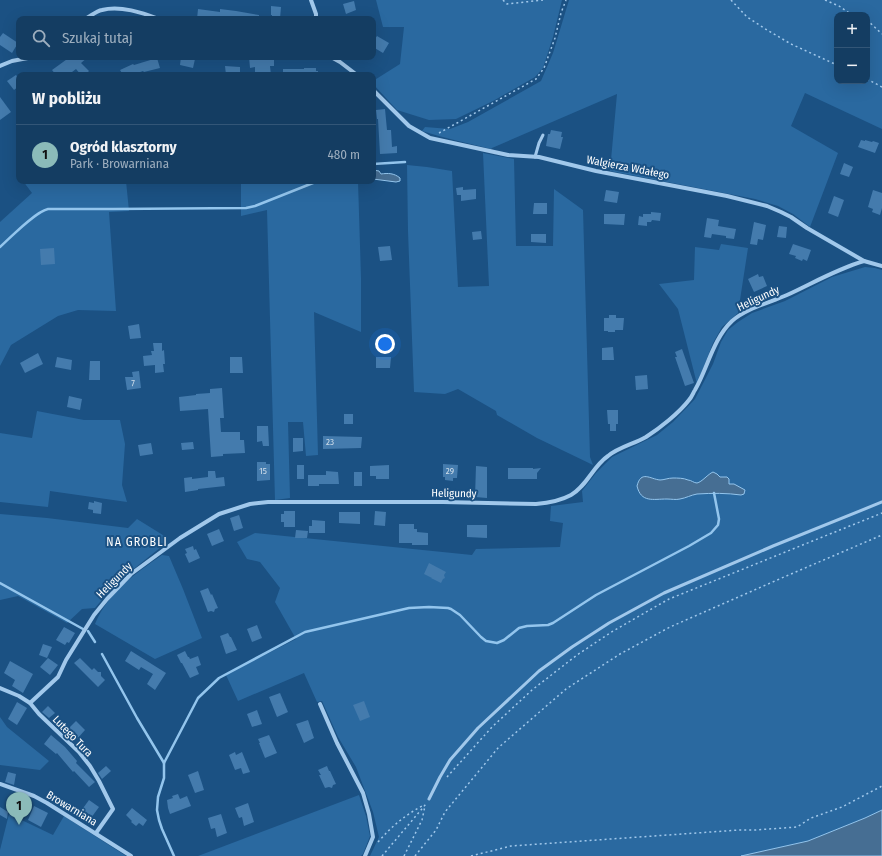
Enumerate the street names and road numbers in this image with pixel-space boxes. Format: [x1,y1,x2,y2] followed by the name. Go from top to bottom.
[585,153,671,182] street label: Walgierza Wdałego
[735,283,782,314] street label: Heligundy
[431,487,477,500] street label: Heligundy
[94,560,135,601] street label: Heligundy
[50,713,95,760] street label: Lutego Tura
[44,788,99,829] street label: Browarniana

